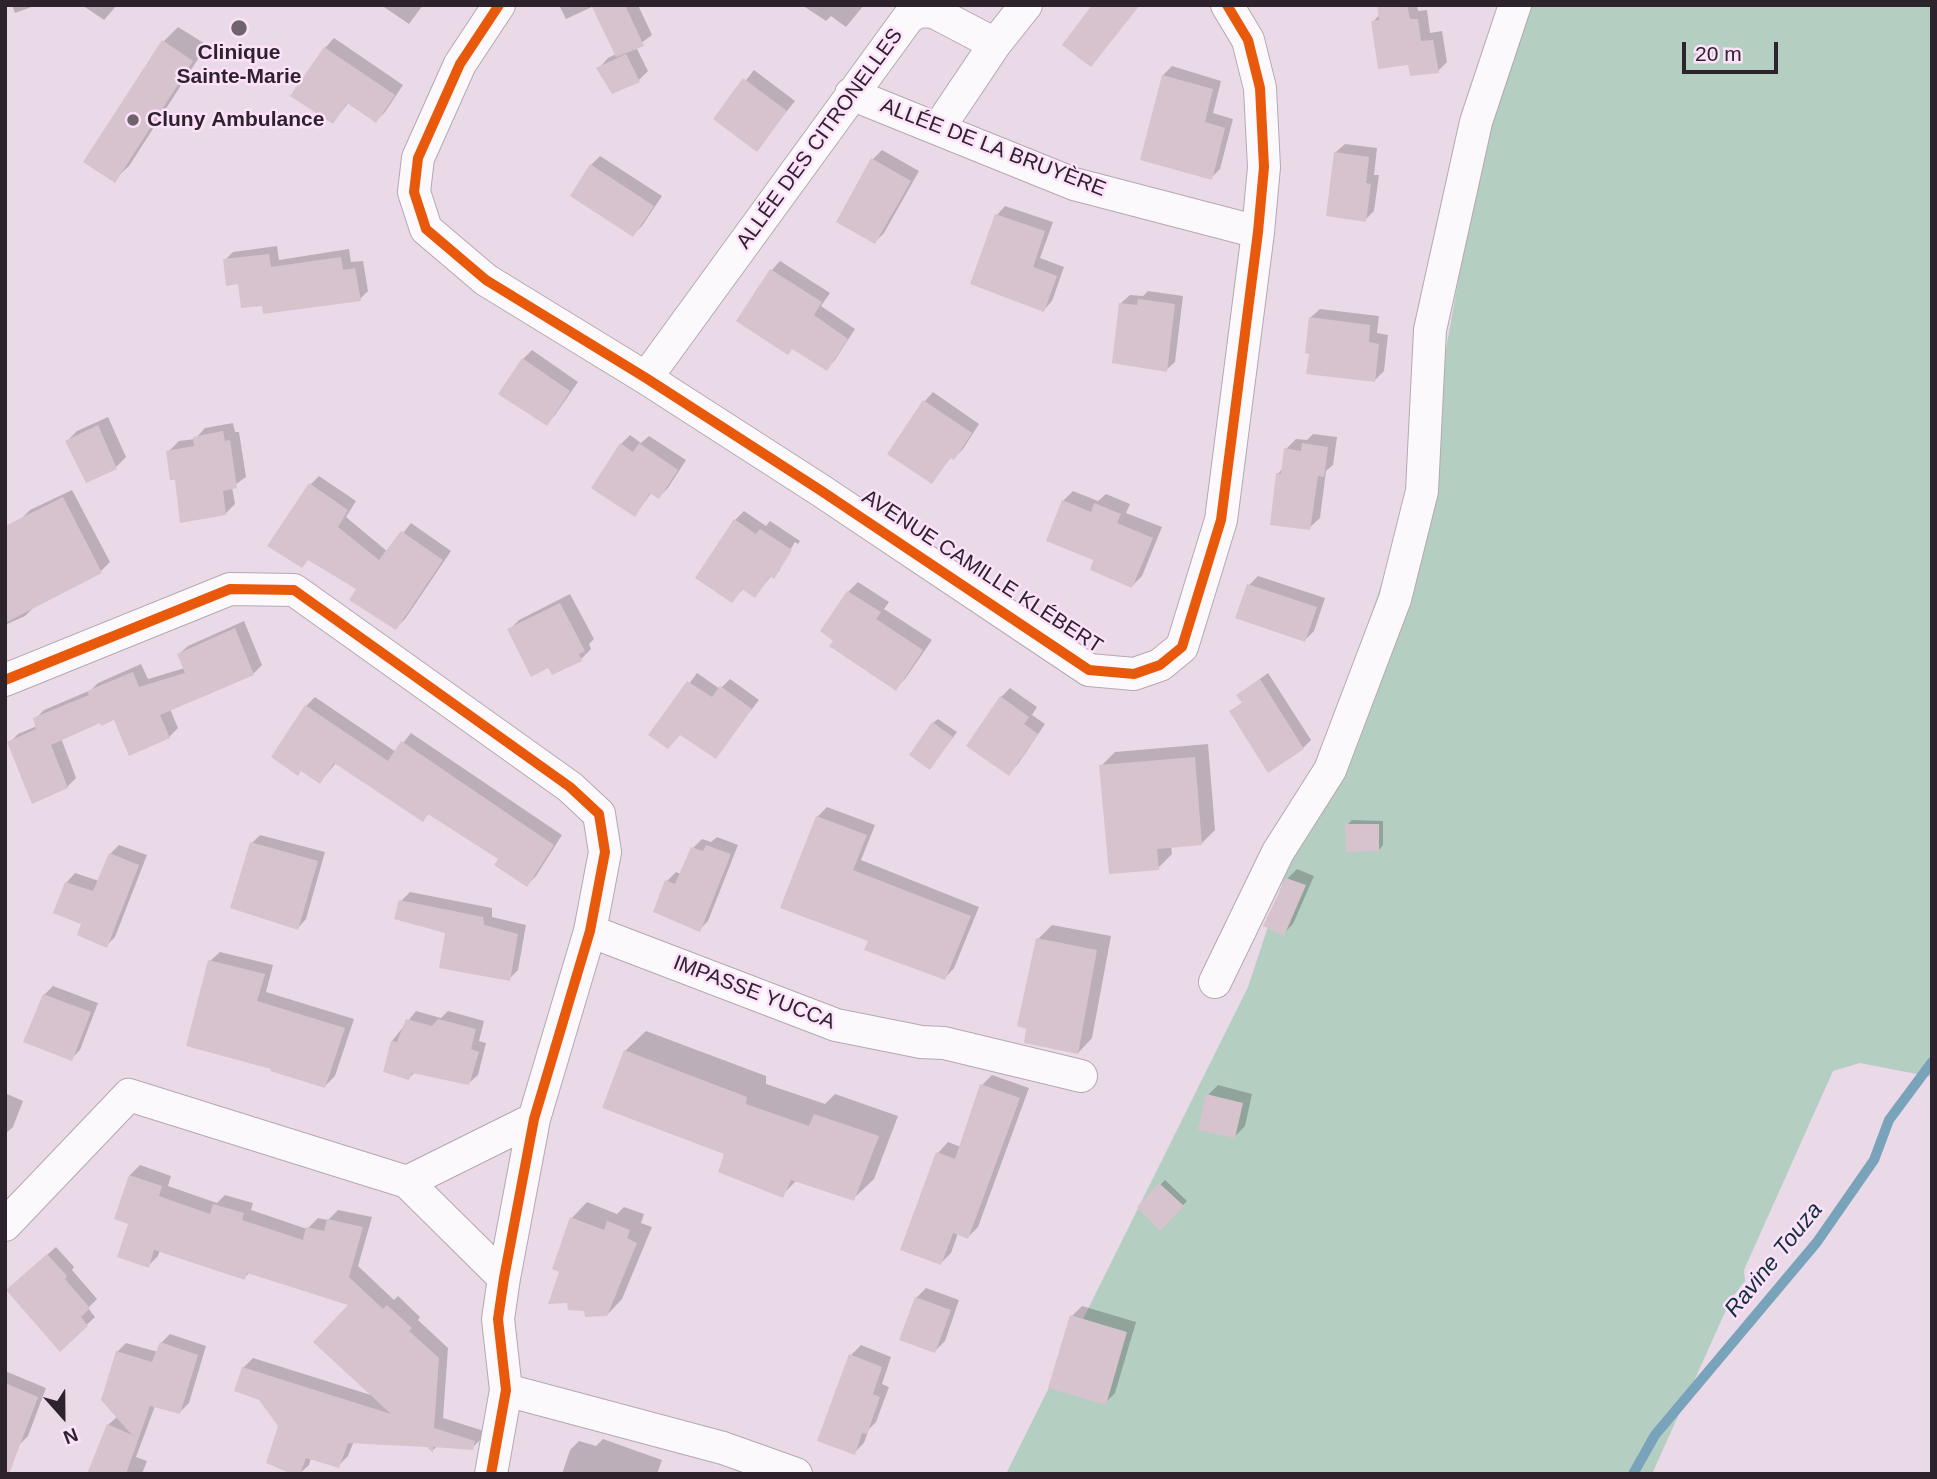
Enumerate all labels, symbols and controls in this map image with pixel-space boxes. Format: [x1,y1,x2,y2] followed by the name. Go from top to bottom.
[229,18,249,38] marker: Clinique Sainte-Marie
[732,24,908,254] street label: ALLÉE DES CITRONELLES
[1685,28,1781,72] scale bar
[177,40,301,90] place label: Clinique Sainte-Marie
[1695,42,1742,65] text: 20 m
[877,93,1109,203] street label: ALLÉE DE LA BRUYÈRE
[147,107,324,133] place label: Cluny Ambulance
[125,112,141,128] marker: Cluny Ambulance
[857,485,1107,659] street label: AVENUE CAMILLE KLÉBERT
[670,951,838,1035] street label: IMPASSE YUCCA
[1719,1197,1829,1323] water label: Ravine Touza
[28,1381,98,1451] north arrow
[61,1424,81,1448] text: N

